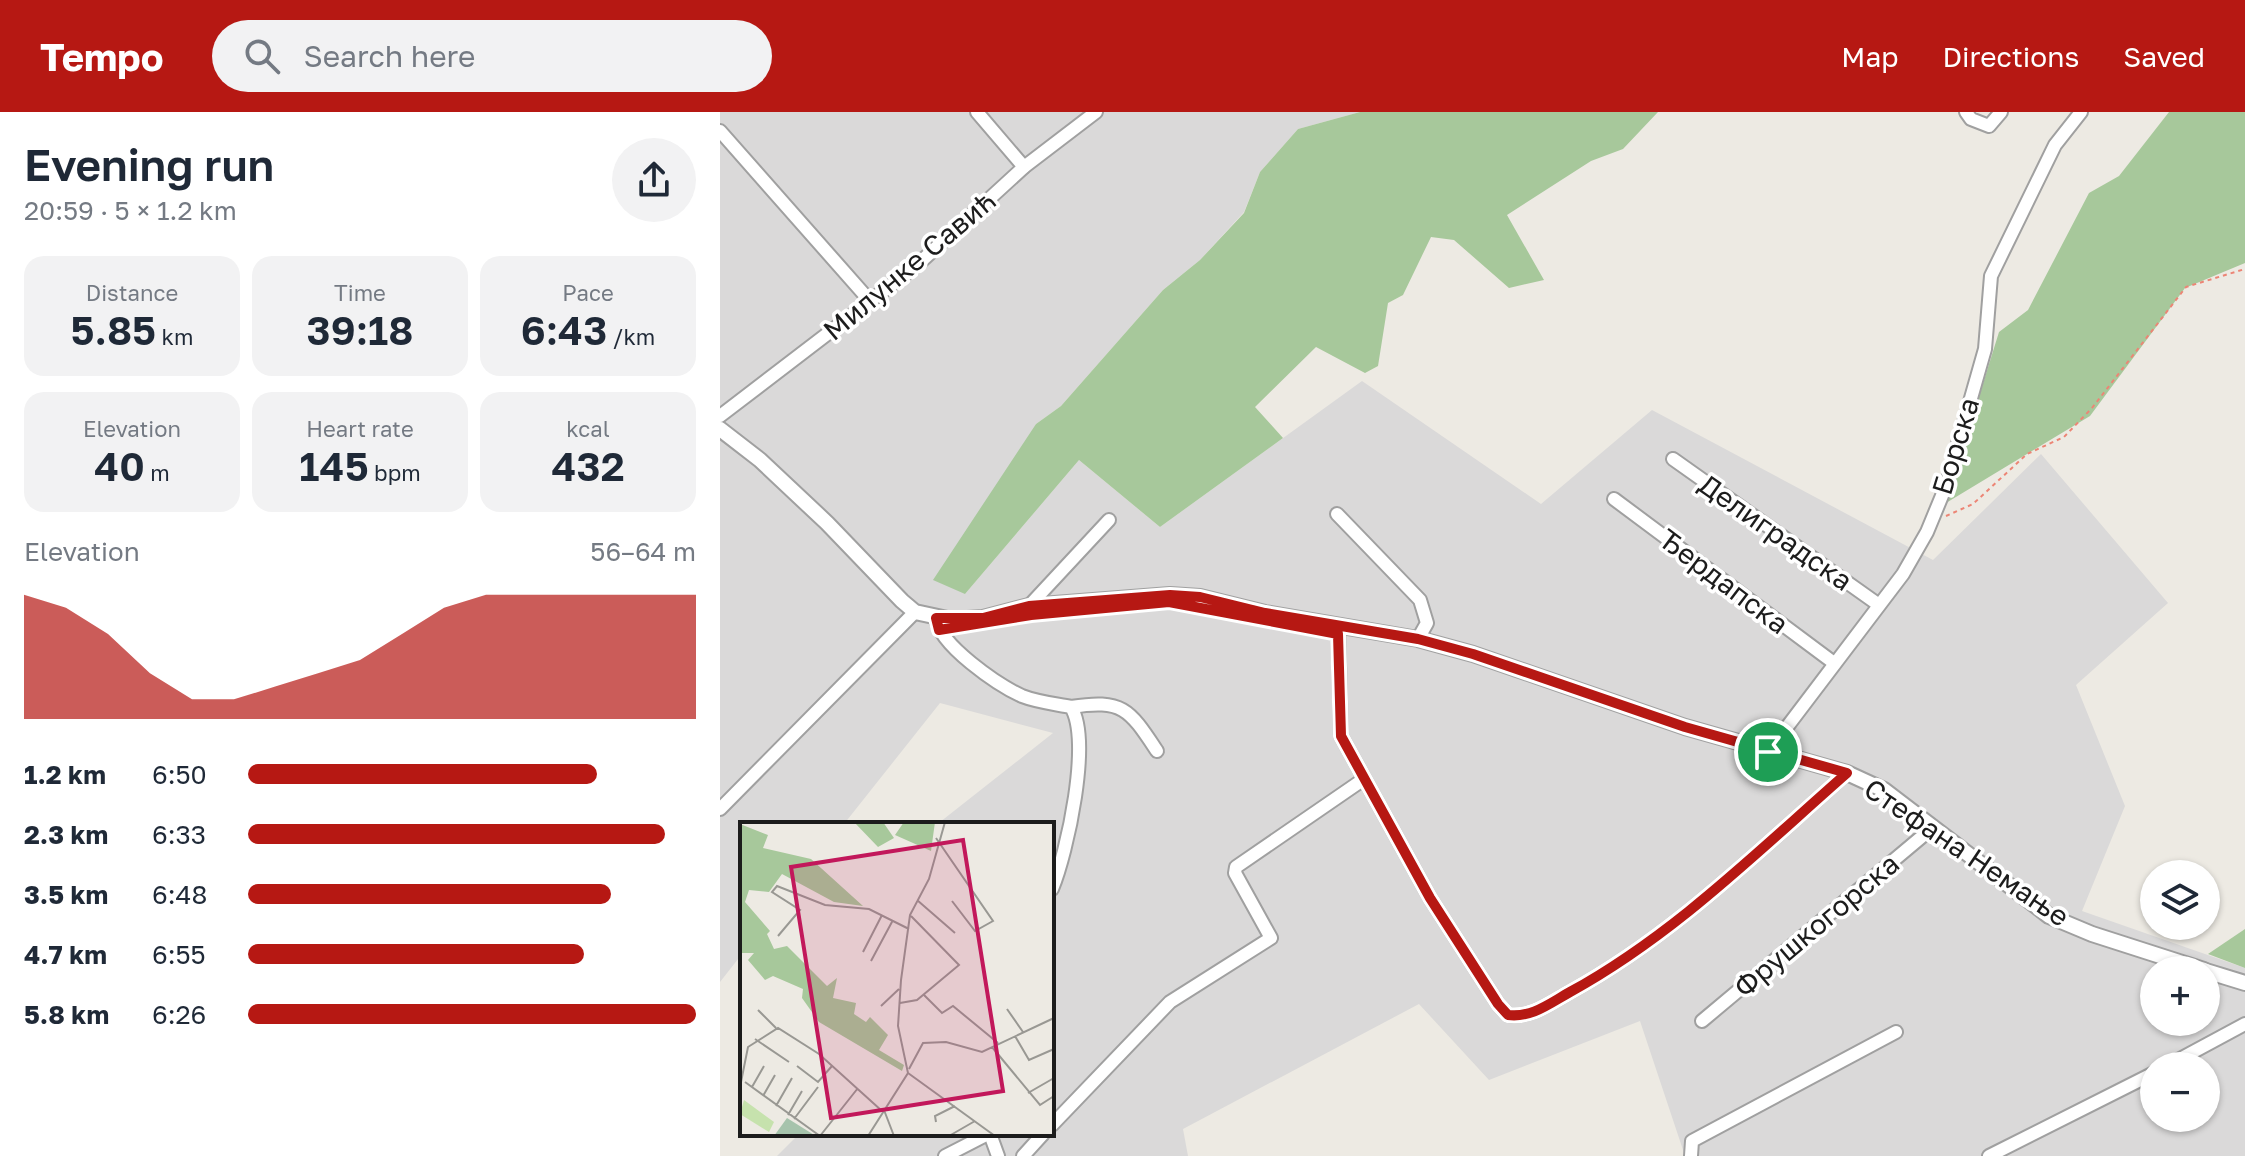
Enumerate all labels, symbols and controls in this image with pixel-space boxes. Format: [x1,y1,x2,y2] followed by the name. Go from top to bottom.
[212,20,772,92] search box
[40,34,164,79] text: Tempo
[240,34,284,78] icon: search
[304,38,475,74] text: Search here
[1841,40,1898,73] text: Map
[1942,40,2079,73] text: Directions
[2123,40,2205,73] text: Saved
[24,138,274,191] text: Evening run
[612,138,696,222] button: share
[816,184,1002,346] street label: Милунке Савић
[24,195,237,226] text: 20:59 · 5 × 1.2 km
[86,279,178,306] text: Distance
[334,279,386,306] text: Time
[562,279,614,306] text: Pace
[71,306,156,354] text: 5.85
[307,306,413,354] text: 39:18
[521,306,607,354] text: 6:43
[156,323,193,350] text: km
[607,323,655,350] text: /km
[1925,394,1985,498] street label: Борска
[83,415,181,442] text: Elevation
[306,415,414,442] text: Heart rate
[566,415,610,442] text: kcal
[94,442,145,490] text: 40
[299,442,369,490] text: 145
[551,442,625,490] text: 432
[145,459,170,486] text: m
[369,459,421,486] text: bpm
[1693,467,1859,597] street label: Делиградска
[1653,522,1795,640] street label: Ђердапска
[24,536,140,567] text: Elevation
[590,536,696,567] text: 56–64 m
[1734,718,1802,786] pin
[1746,730,1790,774] icon: arrive
[24,759,106,790] text: 1.2 km
[152,759,207,790] text: 6:50
[1858,771,2076,933] street label: Стефана Немање
[24,819,108,850] text: 2.3 km
[152,819,206,850] text: 6:33
[740,822,1054,1136] inset map
[1727,846,1905,1004] street label: Фрушкогорска
[2140,860,2220,1132] map controls
[2140,860,2220,940] button: layers
[24,879,108,910] text: 3.5 km
[152,879,207,910] text: 6:48
[24,939,107,970] text: 4.7 km
[152,939,206,970] text: 6:55
[2140,956,2220,1036] button: +
[24,999,109,1030] text: 5.8 km
[152,999,206,1030] text: 6:26
[2140,1052,2220,1132] button: −

